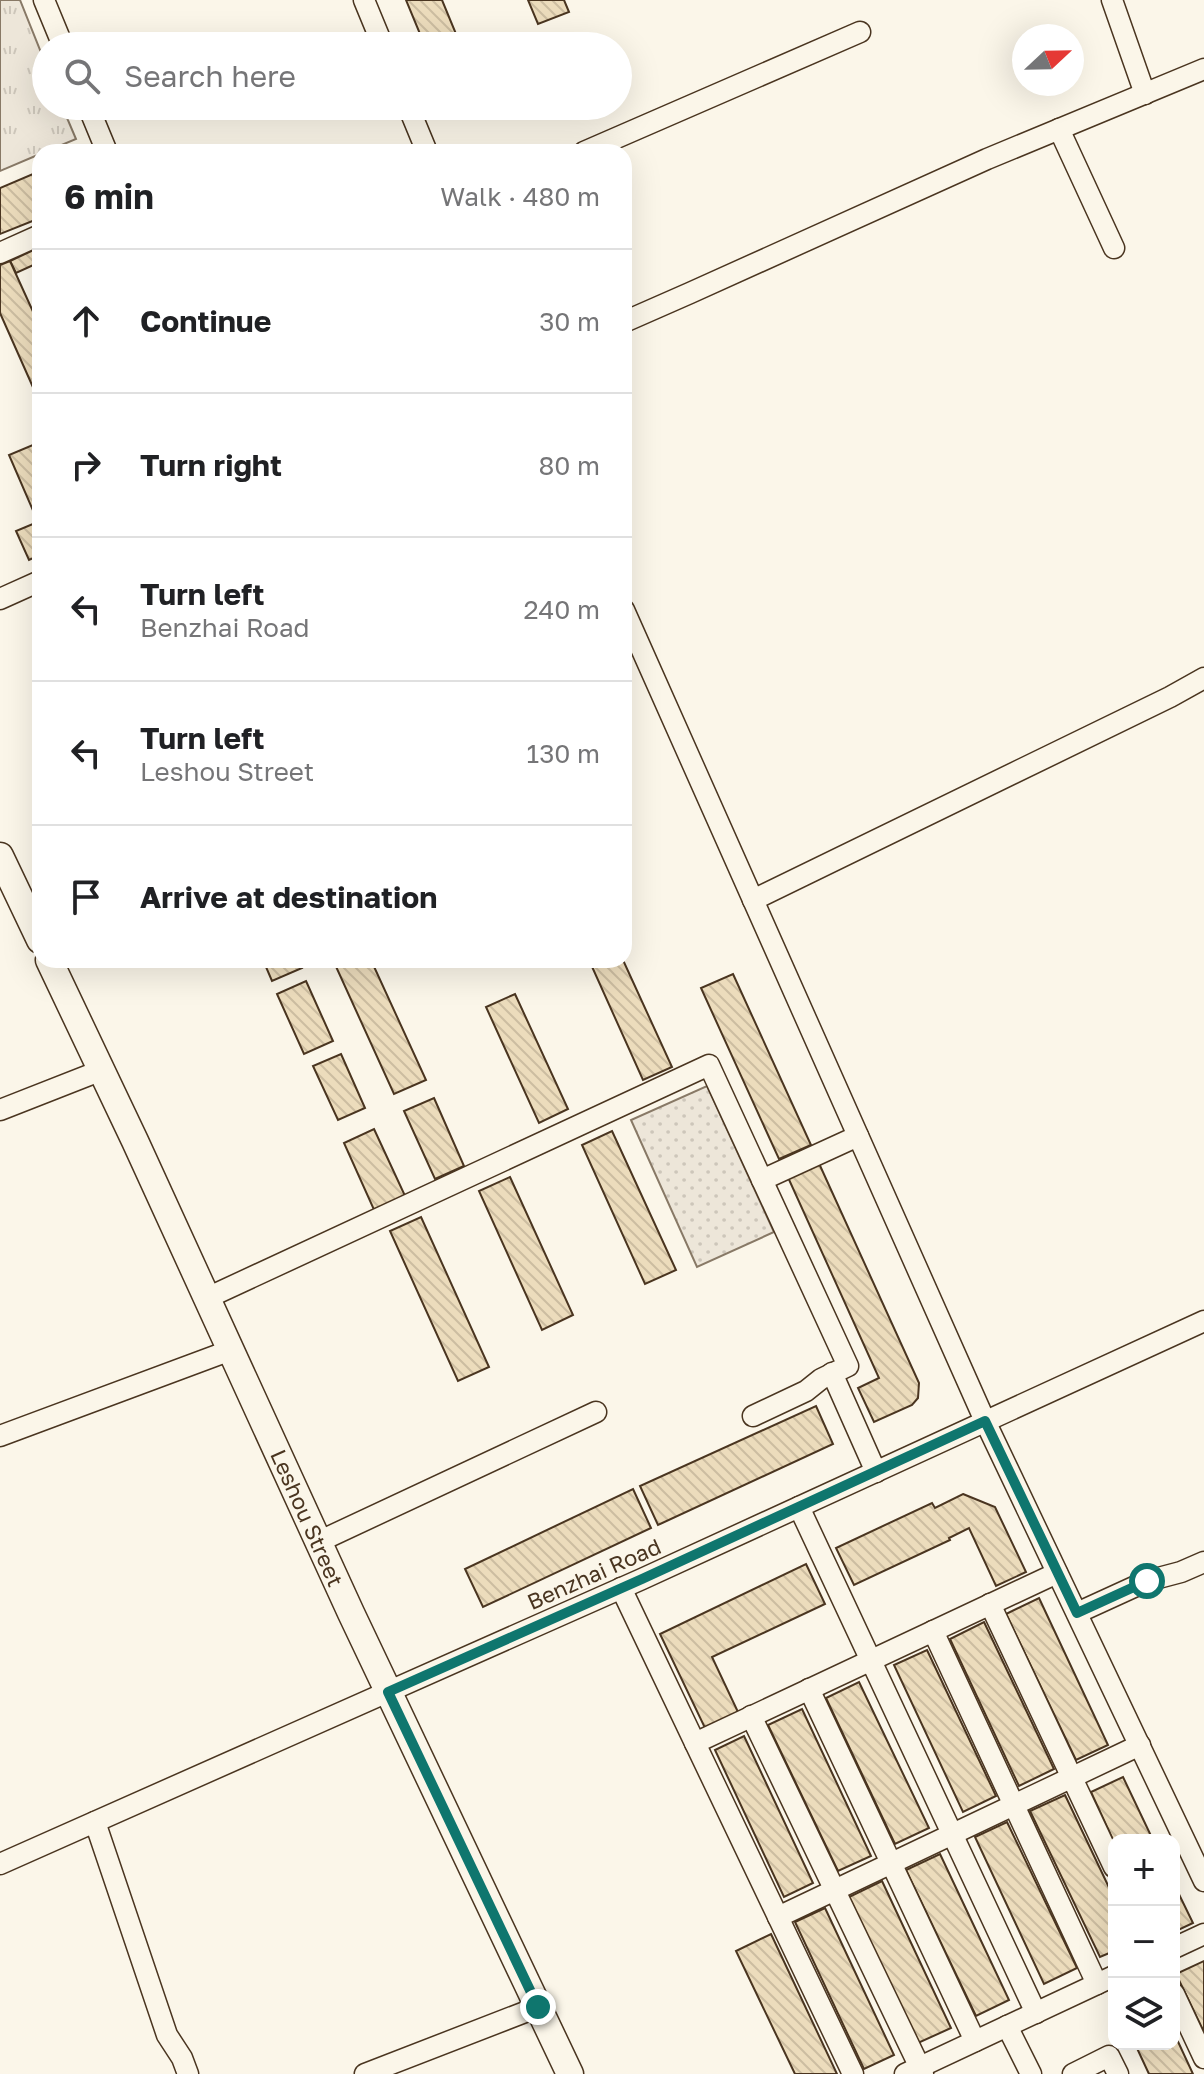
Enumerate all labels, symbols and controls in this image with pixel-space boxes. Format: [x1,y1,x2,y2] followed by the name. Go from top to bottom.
[1012,24,1084,96] north arrow
[32,32,632,120] search box
[60,54,104,98] icon: search
[124,58,296,94] text: Search here
[64,176,154,216] text: 6 min
[440,181,600,212] text: Walk · 480 m
[64,299,108,343] icon: ahead
[140,303,271,339] text: Continue
[539,306,600,337] text: 30 m
[64,443,108,487] icon: right
[140,447,282,483] text: Turn right
[539,450,600,481] text: 80 m
[140,576,265,612] text: Turn left
[64,587,108,631] icon: left
[523,594,600,625] text: 240 m
[140,612,310,643] text: Benzhai Road
[140,720,265,756] text: Turn left
[64,731,108,775] icon: left
[527,738,600,769] text: 130 m
[140,756,314,787] text: Leshou Street
[64,875,108,919] icon: arrive
[140,879,437,915] text: Arrive at destination
[265,1445,350,1591] street label: Leshou Street
[523,1532,665,1615] street label: Benzhai Road
[1129,1563,1165,1599] route start
[1108,1834,1180,2050] map controls
[1108,1834,1180,1906] button: +
[1108,1906,1180,1978] button: −
[1108,1978,1180,2050] button: layers
[520,1989,556,2025] route end

